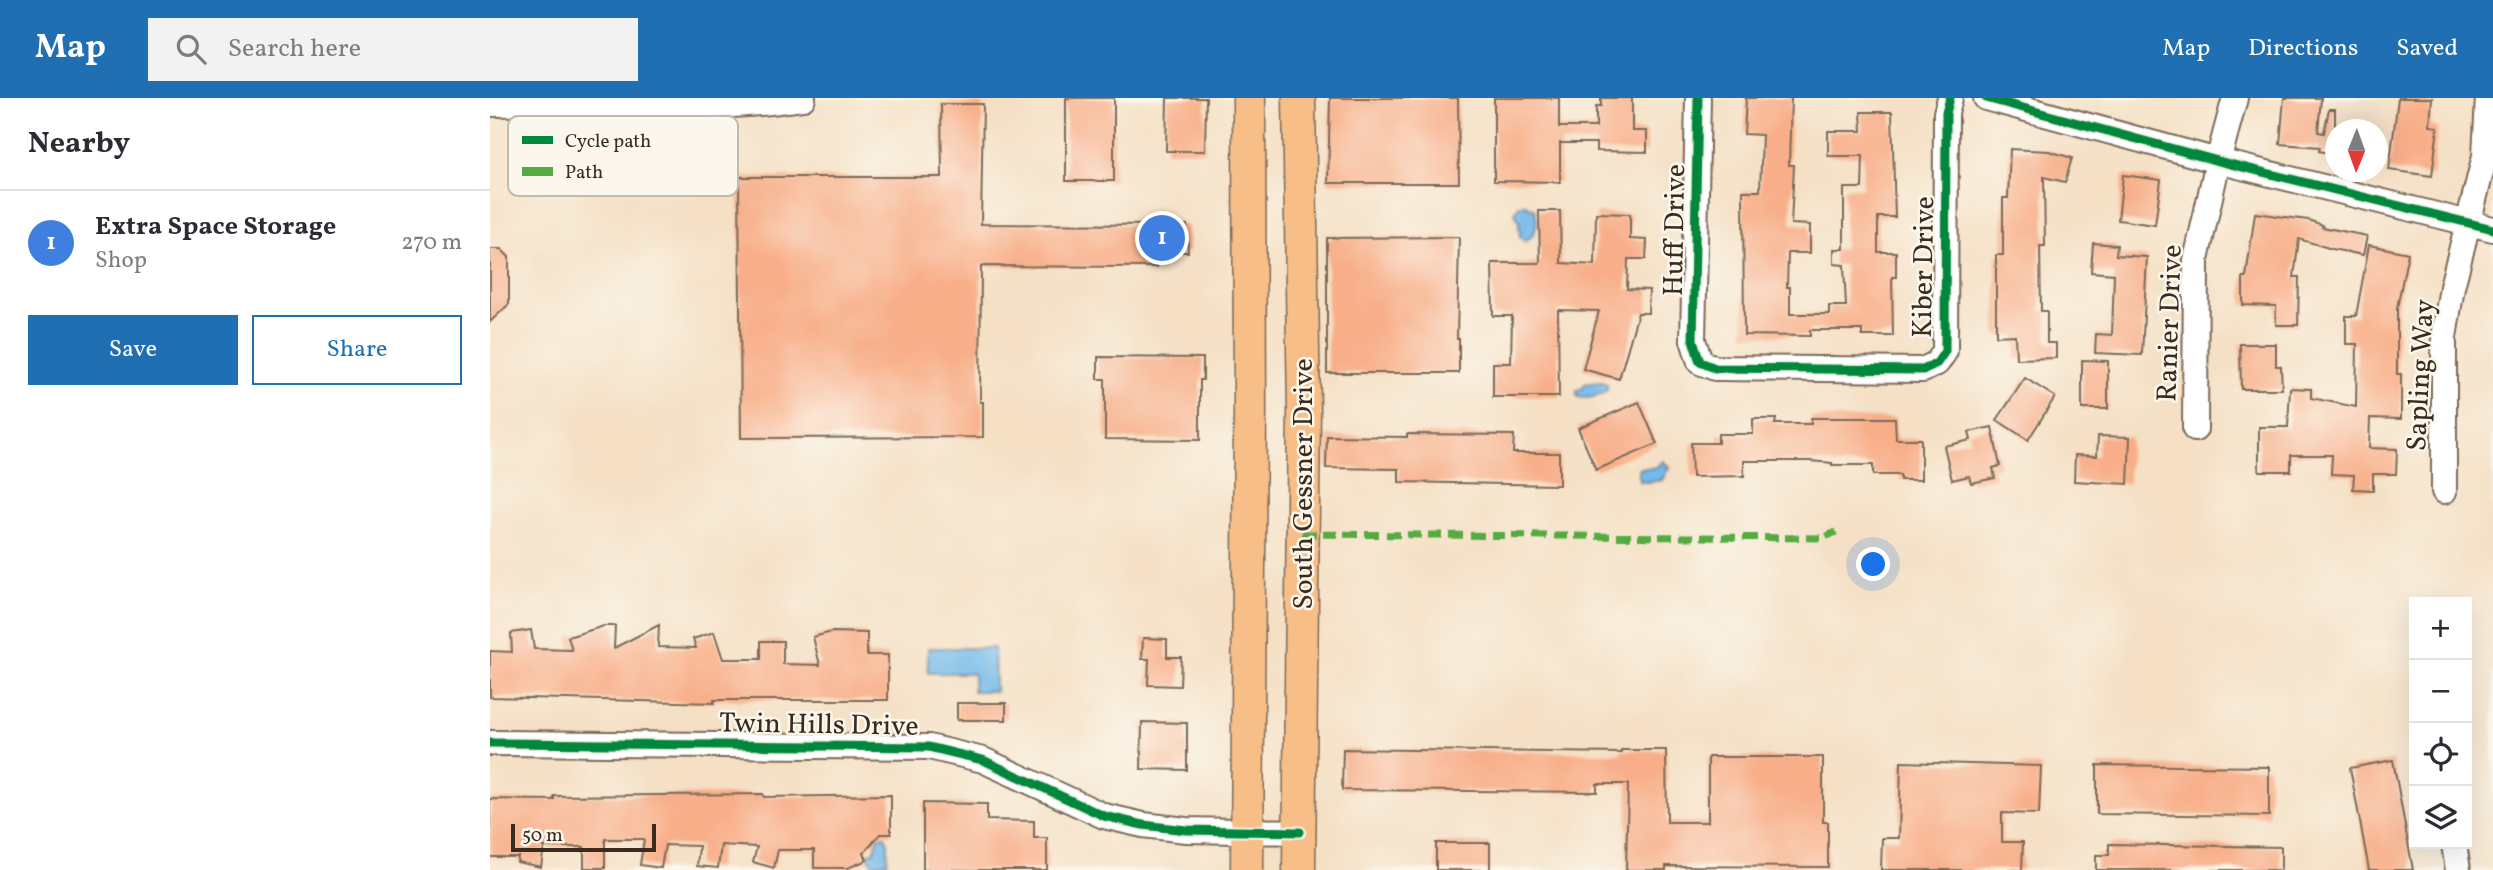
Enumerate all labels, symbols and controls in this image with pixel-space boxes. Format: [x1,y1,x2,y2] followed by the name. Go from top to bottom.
[148,18,638,81] search box
[35,26,106,72] text: Map
[172,30,210,68] icon: search
[228,31,361,67] text: Search here
[2162,32,2210,66] text: Map
[2248,32,2358,66] text: Directions
[2396,32,2458,66] text: Saved
[508,116,738,196] legend
[2325,119,2388,182] north arrow
[28,123,130,165] text: Nearby
[565,129,651,155] text: Cycle path
[565,160,603,186] text: Path
[1655,164,1696,297] street label: Huff Drive
[1904,196,1945,338] street label: Kiber Drive
[95,209,336,245] text: Extra Space Storage
[1139,212,1185,264] pin: 1
[46,227,56,259] text: 1
[401,227,462,259] text: 270 m
[2148,244,2193,402] street label: Ranier Drive
[95,245,147,277] text: Shop
[2398,298,2445,452] street label: Sapling Way
[28,315,238,385] button: Save
[252,315,462,385] button: Share
[1285,358,1324,610] street label: South Gessner Drive
[1856,547,1890,581] your location
[2409,597,2472,849] map controls
[2409,597,2472,660] button: +
[2409,660,2472,723] button: −
[719,704,919,747] street label: Twin Hills Drive
[2409,723,2472,786] button: locate
[2409,786,2472,849] button: layers
[511,821,656,853] scale bar
[522,823,563,849] text: 50 m

